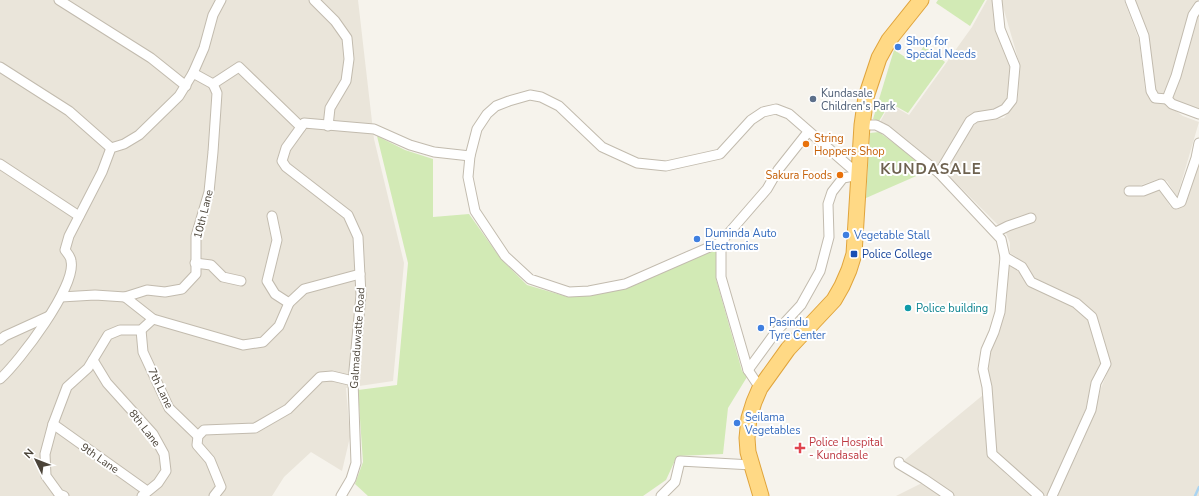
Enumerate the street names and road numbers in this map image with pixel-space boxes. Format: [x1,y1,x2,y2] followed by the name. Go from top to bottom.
[190,188,217,240] street label: 10th Lane
[346,287,369,389] street label: Galmaduwatte Road
[144,365,177,411] street label: 7th Lane
[125,407,164,450] street label: 8th Lane
[78,440,122,477] street label: 9th Lane

